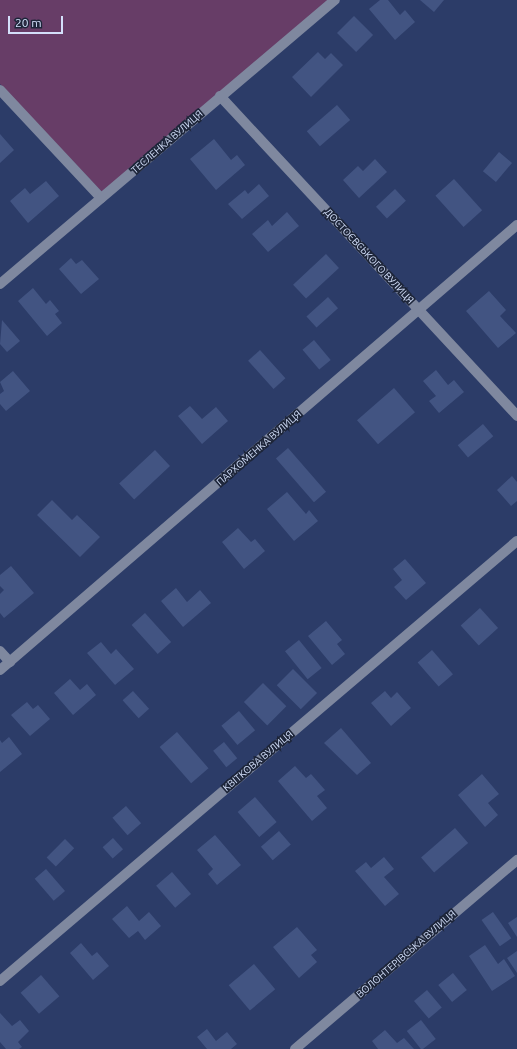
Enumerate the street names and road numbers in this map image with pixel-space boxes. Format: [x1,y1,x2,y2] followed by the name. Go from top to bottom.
[129,108,205,176] street label: ТЕСЛЕНКА ВУЛИЦЯ
[322,206,416,306] street label: ДОСТОЄВСЬКОГО ВУЛИЦЯ
[214,408,304,488] street label: ПАРХОМЕНКА ВУЛИЦЯ
[220,728,296,794] street label: КВІТКОВА ВУЛИЦЯ
[354,908,458,1000] street label: ВОЛОНТЕРІВСЬКА ВУЛИЦЯ

